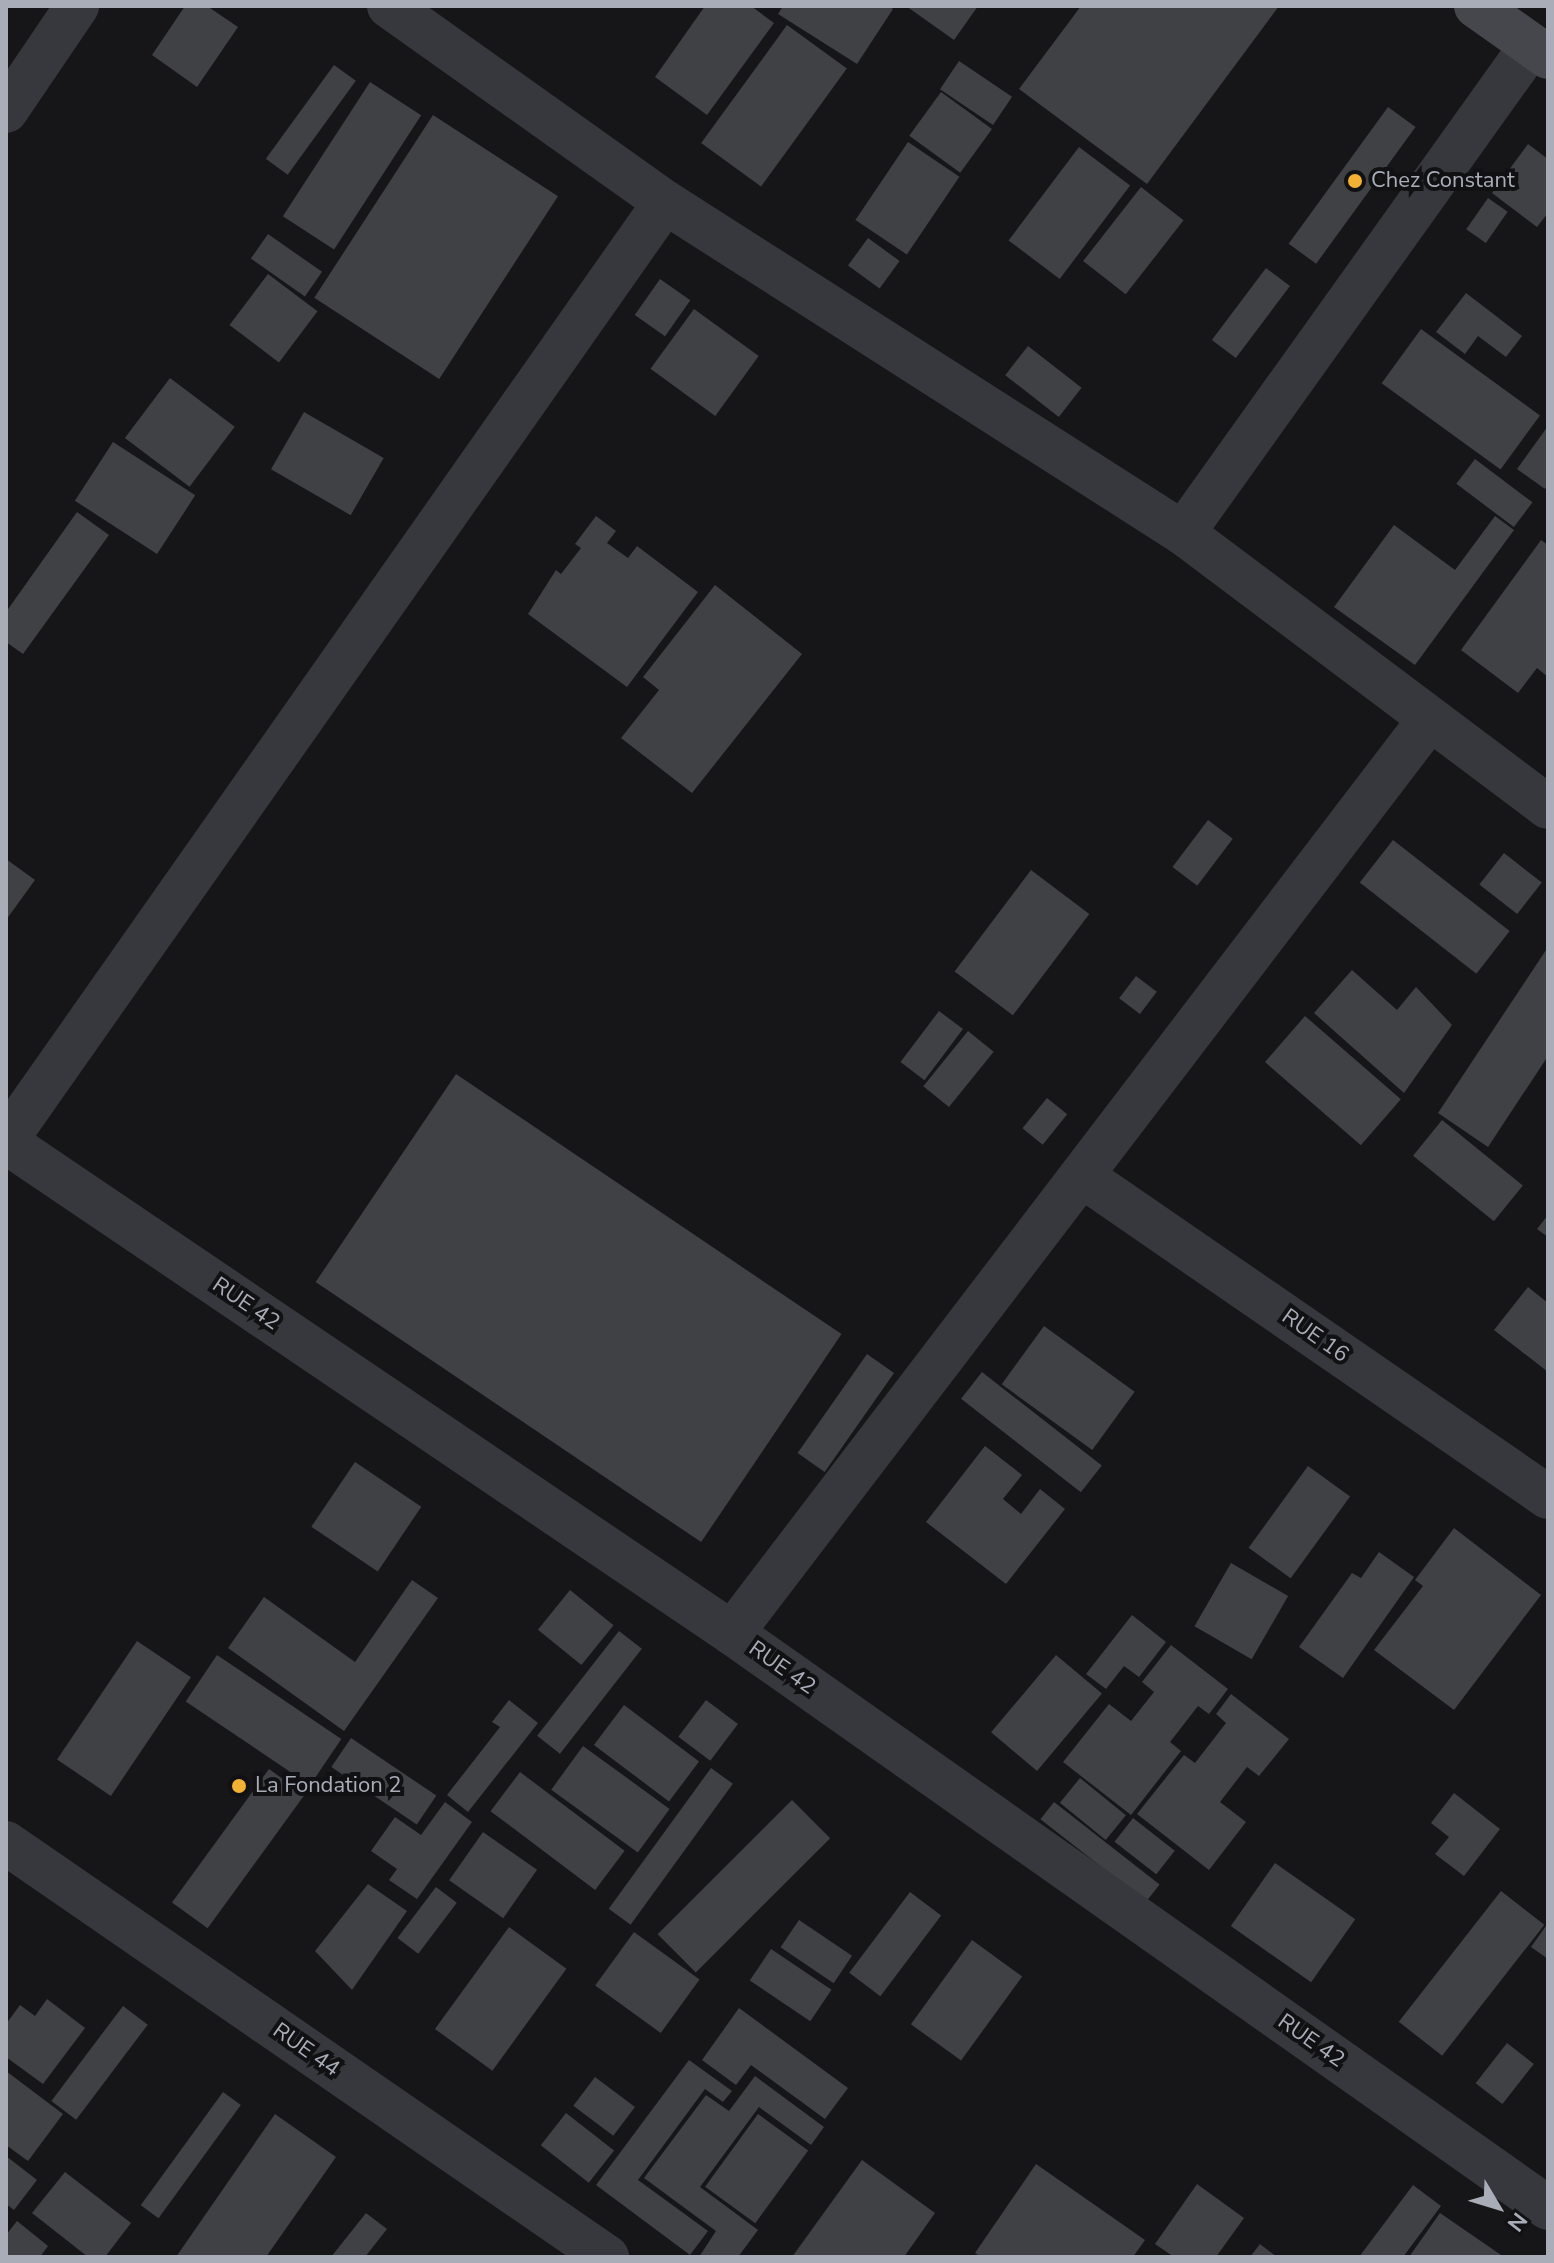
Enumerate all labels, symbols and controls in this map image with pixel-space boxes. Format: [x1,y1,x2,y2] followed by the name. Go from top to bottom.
[1371,168,1515,194] place label: Chez Constant
[1346,172,1364,190] marker: Chez Constant
[207,1272,285,1336] street label: RUE 42
[1276,1304,1354,1368] street label: RUE 16
[743,1636,821,1700] street label: RUE 42
[255,1773,401,1799] place label: La Fondation 2
[230,1777,248,1795] marker: La Fondation 2
[1272,2009,1350,2073] street label: RUE 42
[267,2018,345,2082] street label: RUE 44
[1458,2167,1538,2247] north arrow
[1500,2206,1534,2237] text: N

